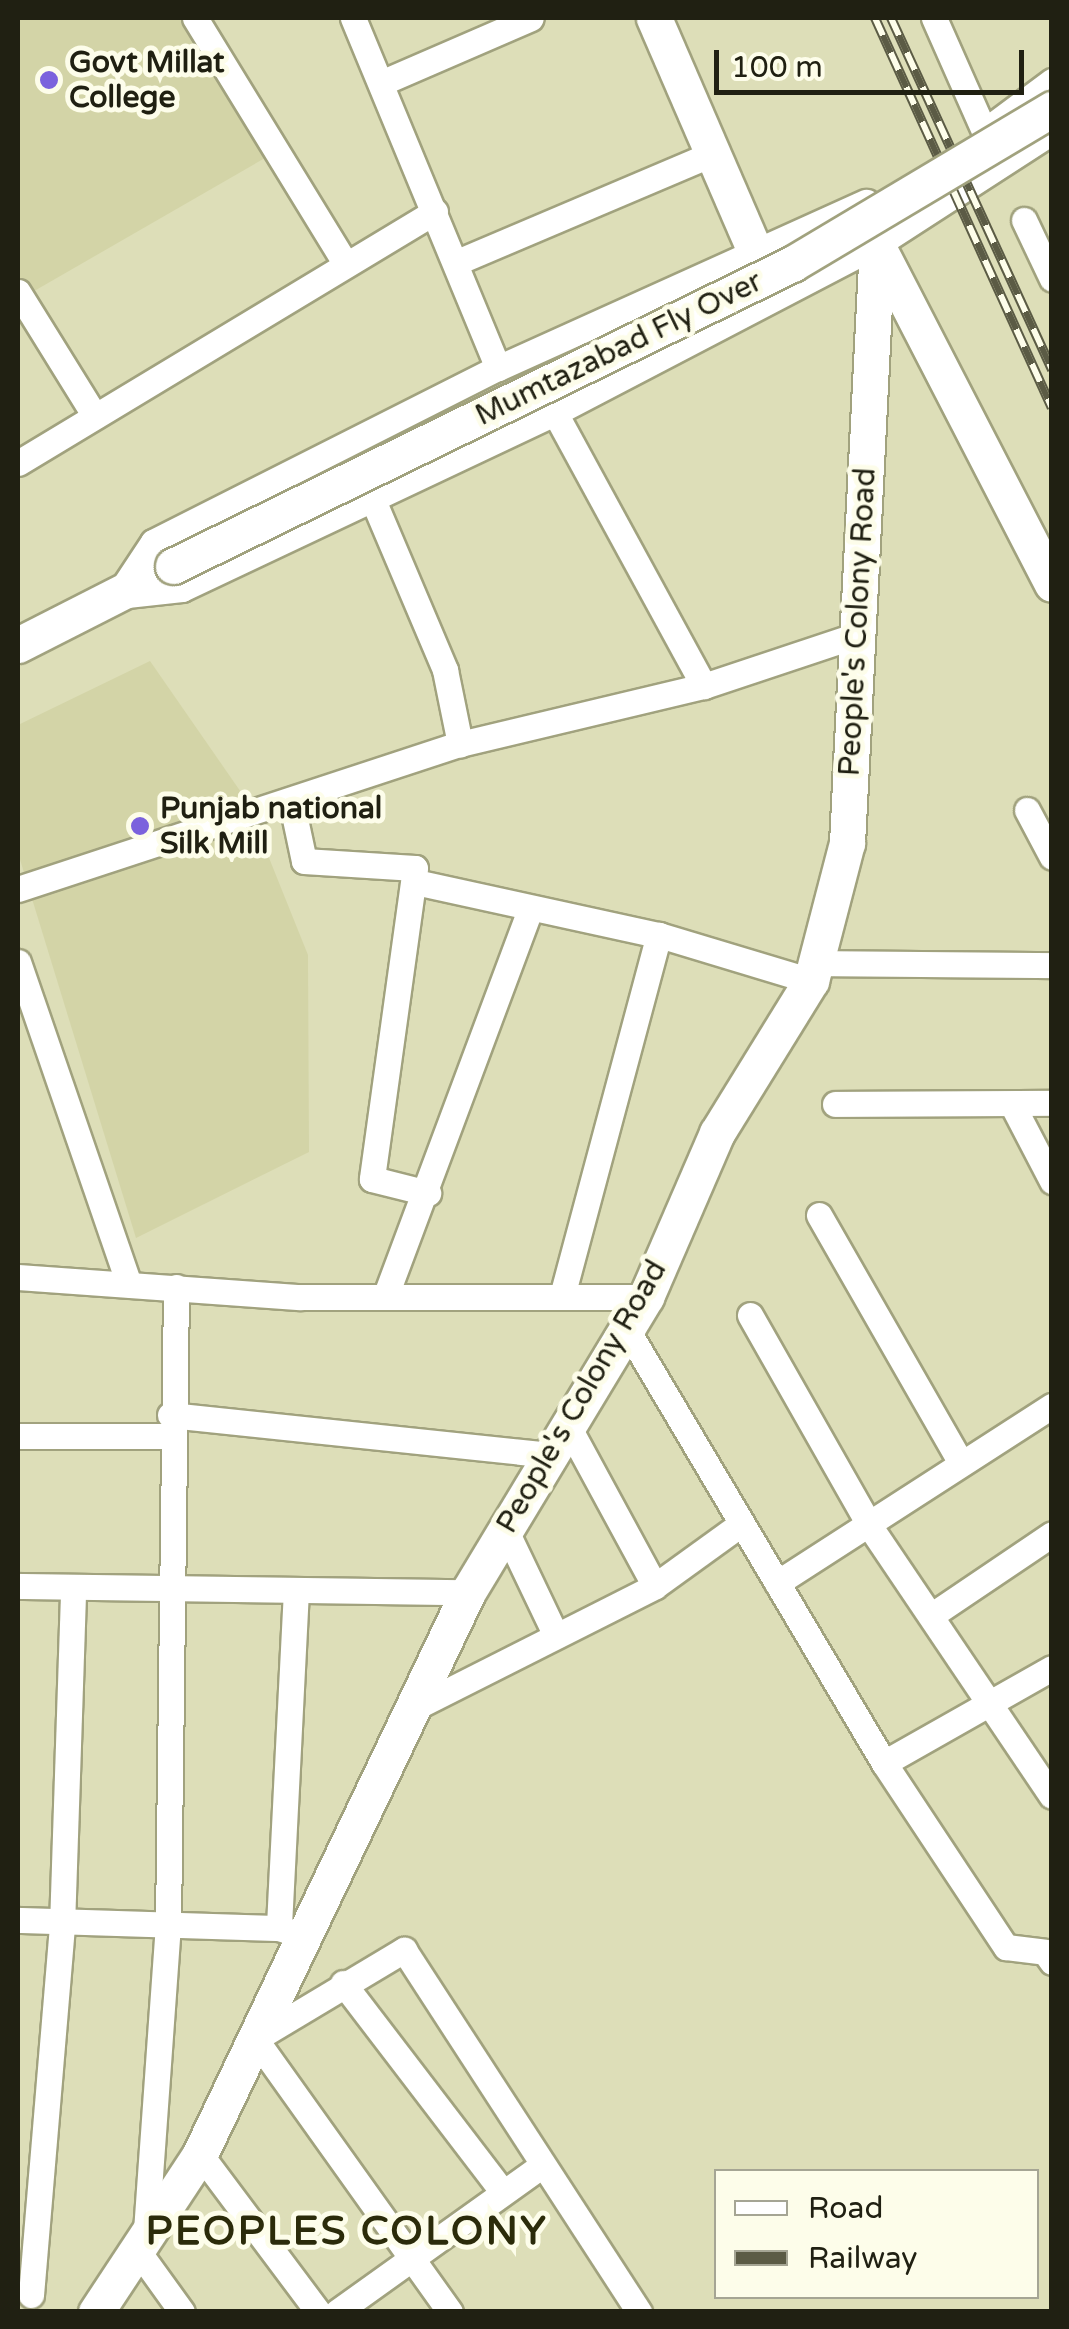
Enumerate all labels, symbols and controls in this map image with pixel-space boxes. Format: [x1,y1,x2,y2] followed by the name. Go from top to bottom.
[719,30,1029,92] scale bar
[69,45,225,116] place label: Govt Millat College
[731,49,823,86] text: 100 m
[38,69,60,91] marker: Govt Millat College
[470,264,768,434] street label: Mumtazabad Fly Over
[832,467,884,777] street label: People's Colony Road
[160,791,382,862] place label: Punjab national Silk Mill
[129,815,151,837] marker: Punjab national Silk Mill
[489,1254,675,1540] street label: People's Colony Road
[714,2169,1039,2299] legend
[808,2190,883,2227] text: Road
[146,2207,548,2255] district label: PEOPLES COLONY
[808,2240,917,2277] text: Railway

